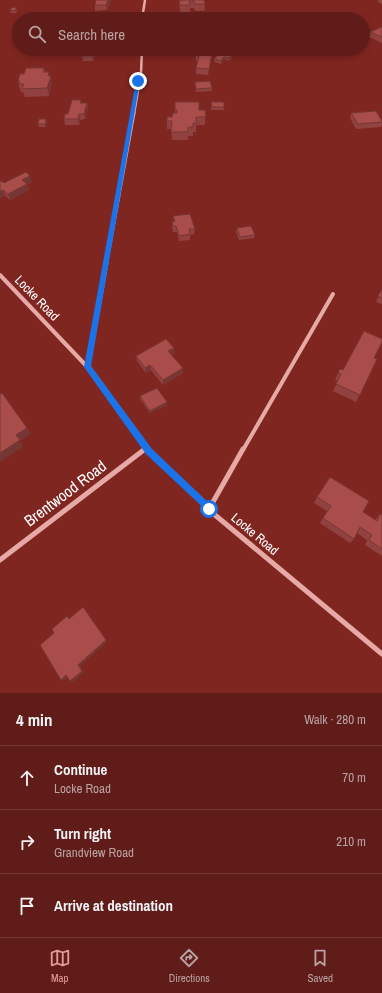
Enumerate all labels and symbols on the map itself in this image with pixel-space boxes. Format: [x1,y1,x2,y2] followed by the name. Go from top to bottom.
[129,72,147,90] route end
[11,272,63,324] street label: Locke Road
[19,455,111,531] street label: Brentwood Road
[200,500,218,518] route start
[228,509,282,559] street label: Locke Road

